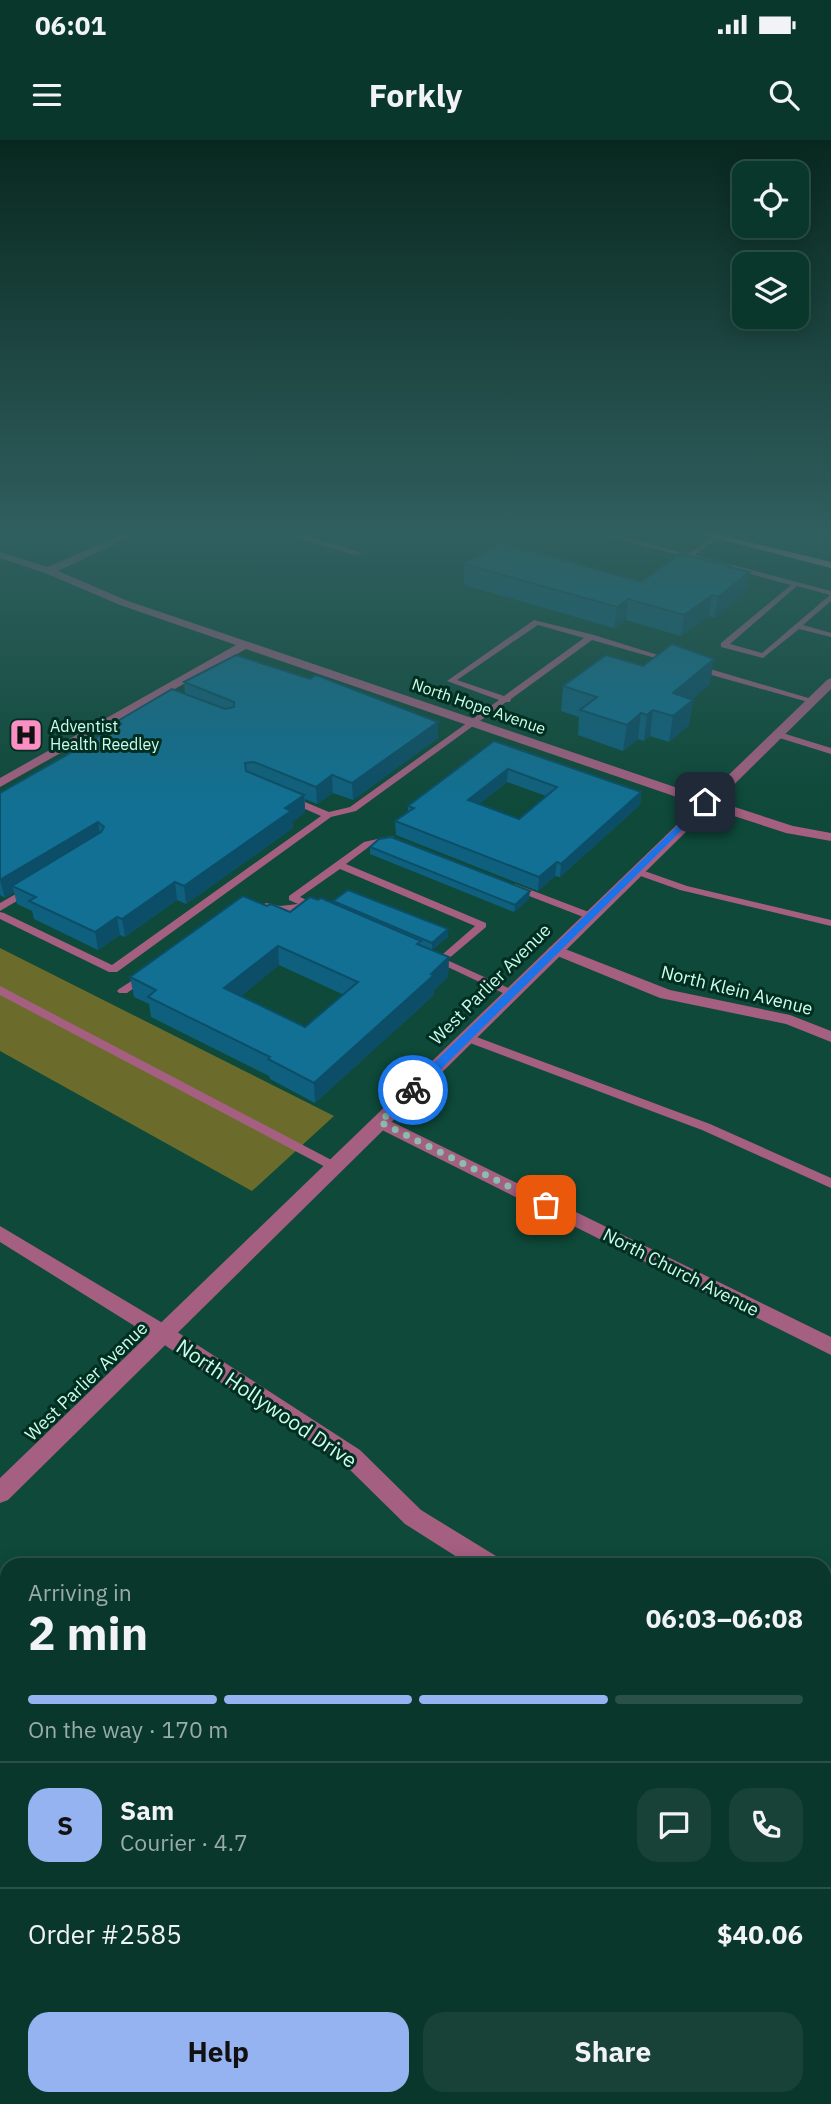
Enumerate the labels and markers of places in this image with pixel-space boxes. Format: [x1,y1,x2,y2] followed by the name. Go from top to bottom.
[7,716,45,754] hospital icon: Adventist Health Reedley
[50,716,159,754] place label: Adventist Health Reedley
[675,772,735,832] pin
[516,1175,576,1235] pin

